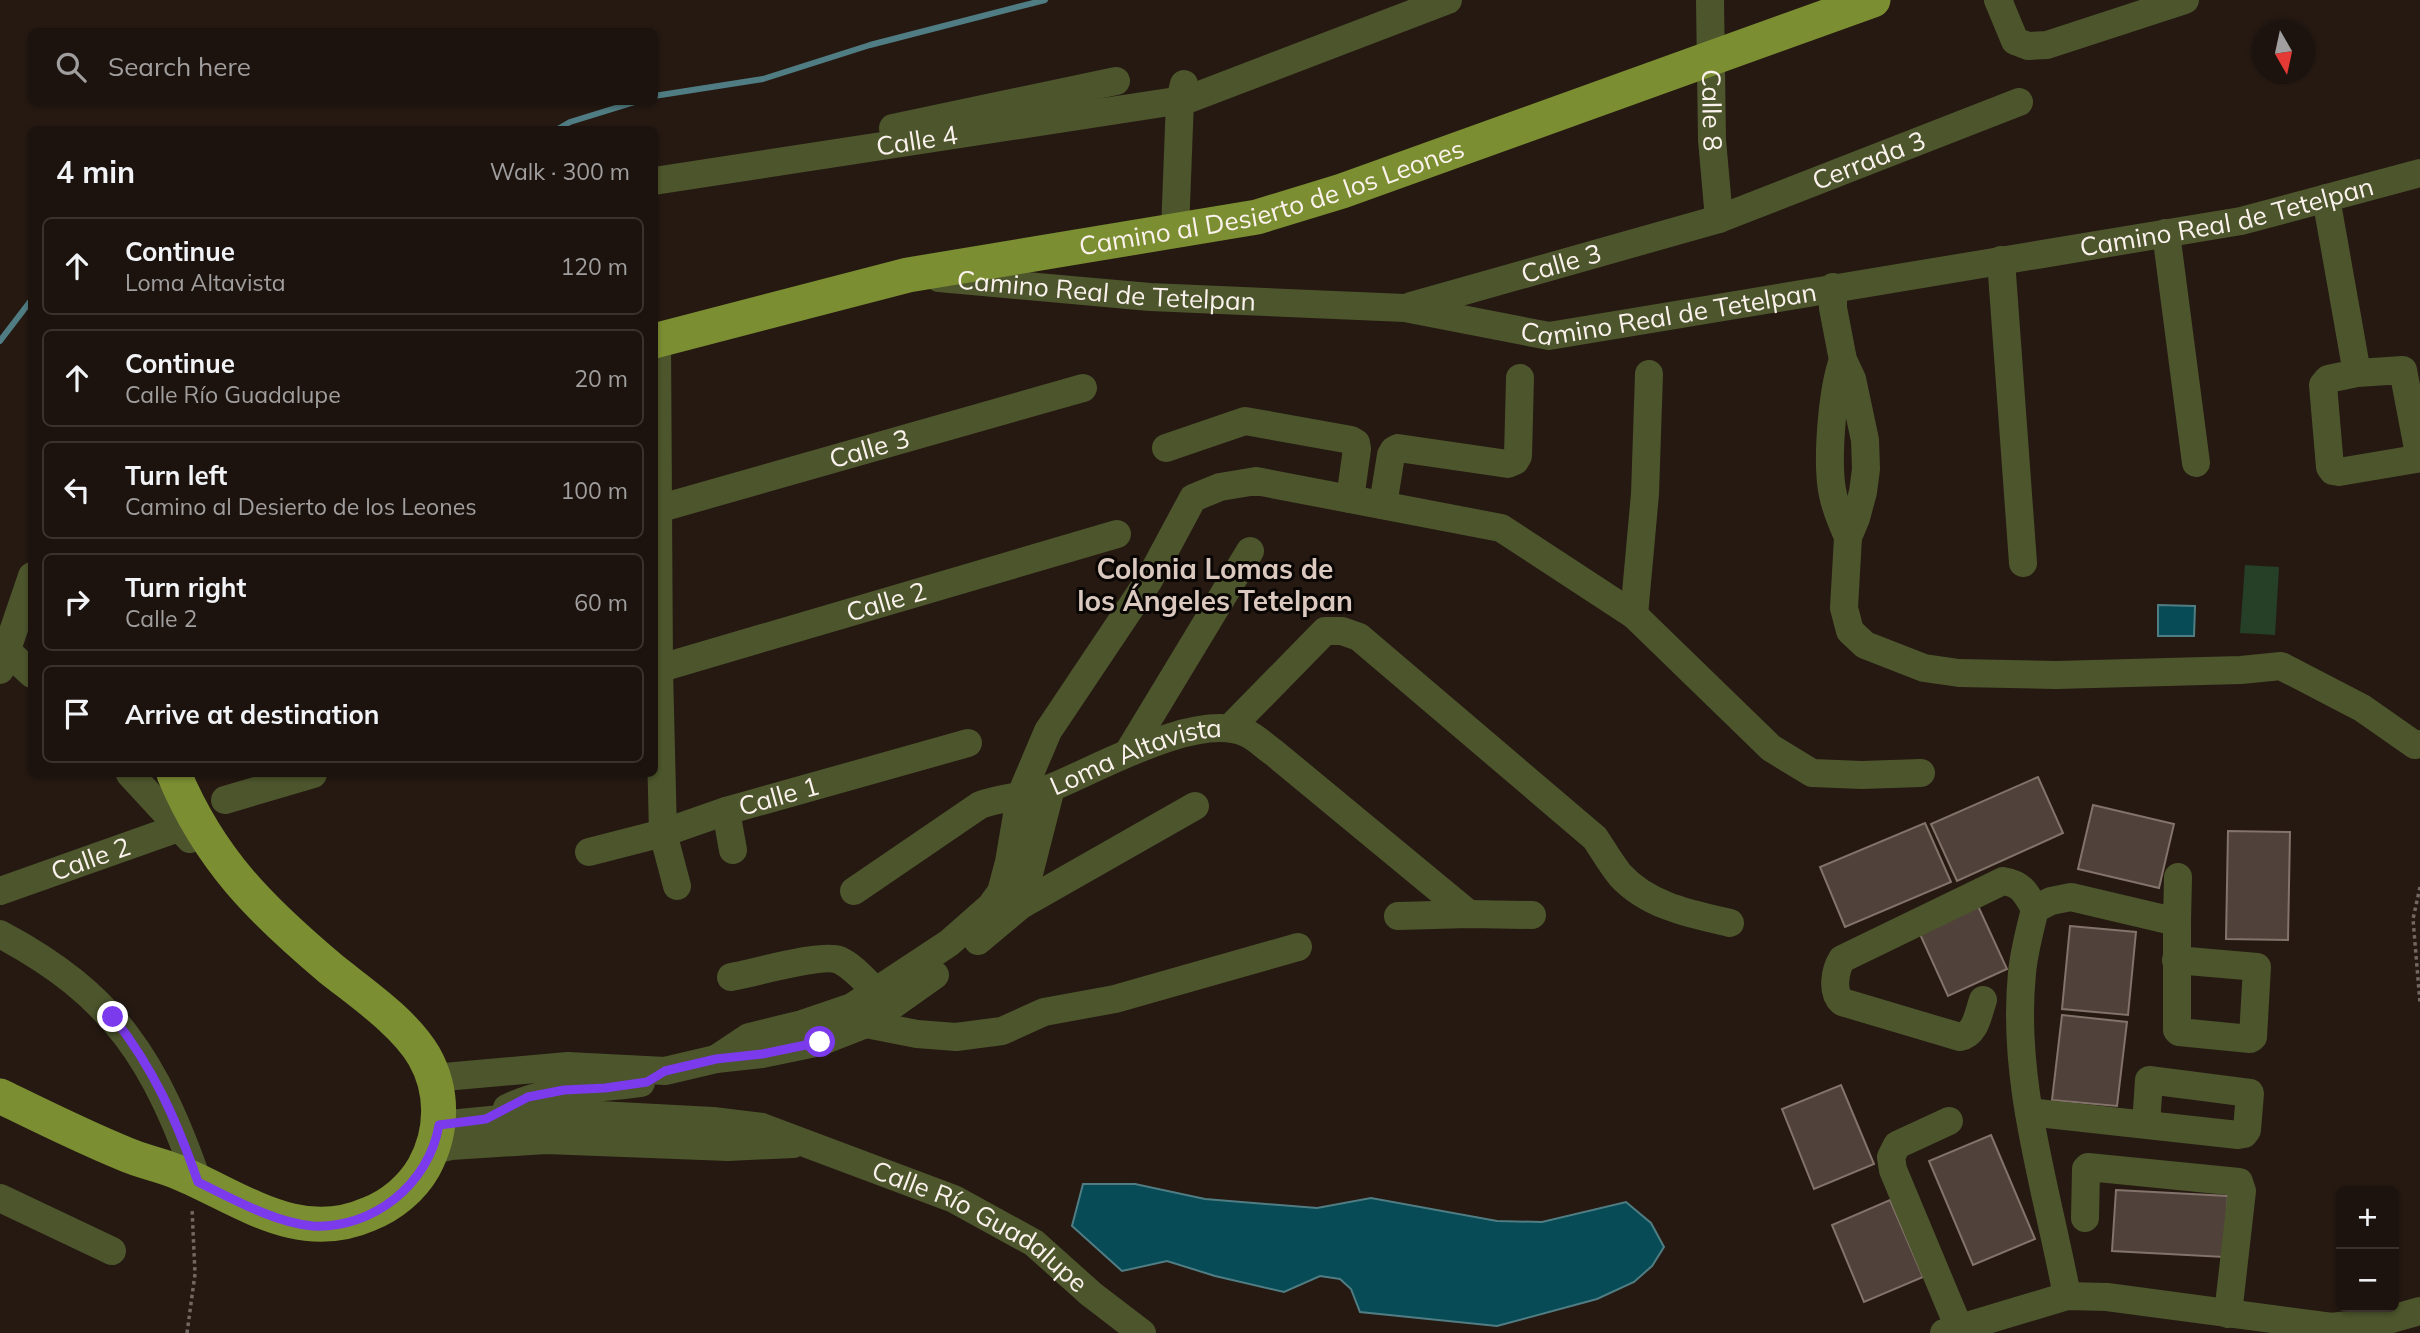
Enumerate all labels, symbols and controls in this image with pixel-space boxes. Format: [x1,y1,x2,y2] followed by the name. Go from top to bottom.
[2252,21,2315,84] north arrow
[28,28,658,105] search box
[52,48,90,86] icon: search
[108,50,251,83] text: Search here
[1695,69,1730,152] street label: Calle 8
[874,118,960,163] street label: Calle 4
[1807,123,1930,197] street label: Cerrada 3
[1077,131,1469,262] street label: Camino al Desierto de los Leones
[56,153,135,191] text: 4 min
[490,157,630,186] text: Walk · 300 m
[2077,169,2377,264] street label: Camino Real de Tetelpan
[125,235,235,268] text: Continue
[1517,236,1605,290] street label: Calle 3
[58,247,96,285] icon: ahead
[560,252,628,281] text: 120 m
[956,263,1257,318] street label: Camino Real de Tetelpan
[125,268,286,297] text: Loma Altavista
[1518,275,1819,353] street label: Camino Real de Tetelpan
[125,347,235,380] text: Continue
[58,359,96,397] icon: ahead
[574,364,628,393] text: 20 m
[125,380,341,409] text: Calle Río Guadalupe
[825,421,913,475] street label: Calle 3
[125,459,227,492] text: Turn left
[58,471,96,509] icon: left
[560,476,628,505] text: 100 m
[125,492,477,521] text: Camino al Desierto de los Leones
[1077,551,1353,618] district label: Colonia Lomas de los Ángeles Tetelpan
[125,571,246,604] text: Turn right
[842,574,930,629] street label: Calle 2
[58,583,96,621] icon: right
[574,588,628,617] text: 60 m
[125,604,197,633] text: Calle 2
[58,695,96,733] icon: arrive
[125,698,380,731] text: Arrive at destination
[1045,711,1223,802] street label: Loma Altavista
[735,769,823,823] street label: Calle 1
[46,829,134,888] street label: Calle 2
[97,1001,128,1032] route end
[804,1026,835,1057] route start
[868,1153,1095,1299] street label: Calle Río Guadalupe
[2336,1186,2399,1312] map controls
[2336,1186,2399,1249] button: +
[2336,1249,2399,1312] button: −

